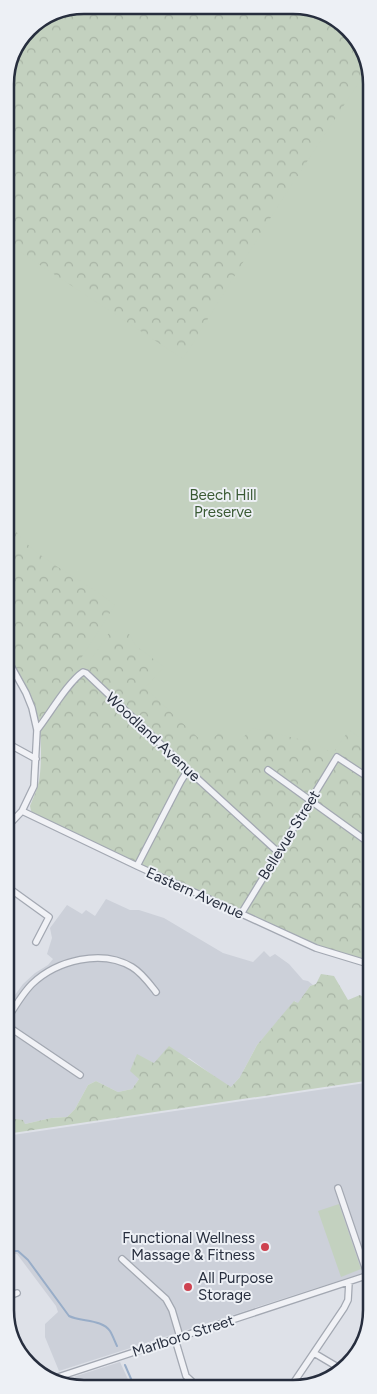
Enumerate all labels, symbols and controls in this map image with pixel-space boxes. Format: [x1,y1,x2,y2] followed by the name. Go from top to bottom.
[189,486,257,521] park label: Beech Hill Preserve
[102,689,204,785] street label: Woodland Avenue
[254,787,324,883] street label: Bellevue Street
[143,863,247,923] street label: Eastern Avenue
[122,1229,255,1264] place label: Functional Wellness Massage & Fitness
[259,1241,271,1253] marker: Functional Wellness Massage & Fitness
[198,1269,273,1304] place label: All Purpose Storage
[182,1281,194,1293] marker: All Purpose Storage
[130,1311,236,1361] street label: Marlboro Street

